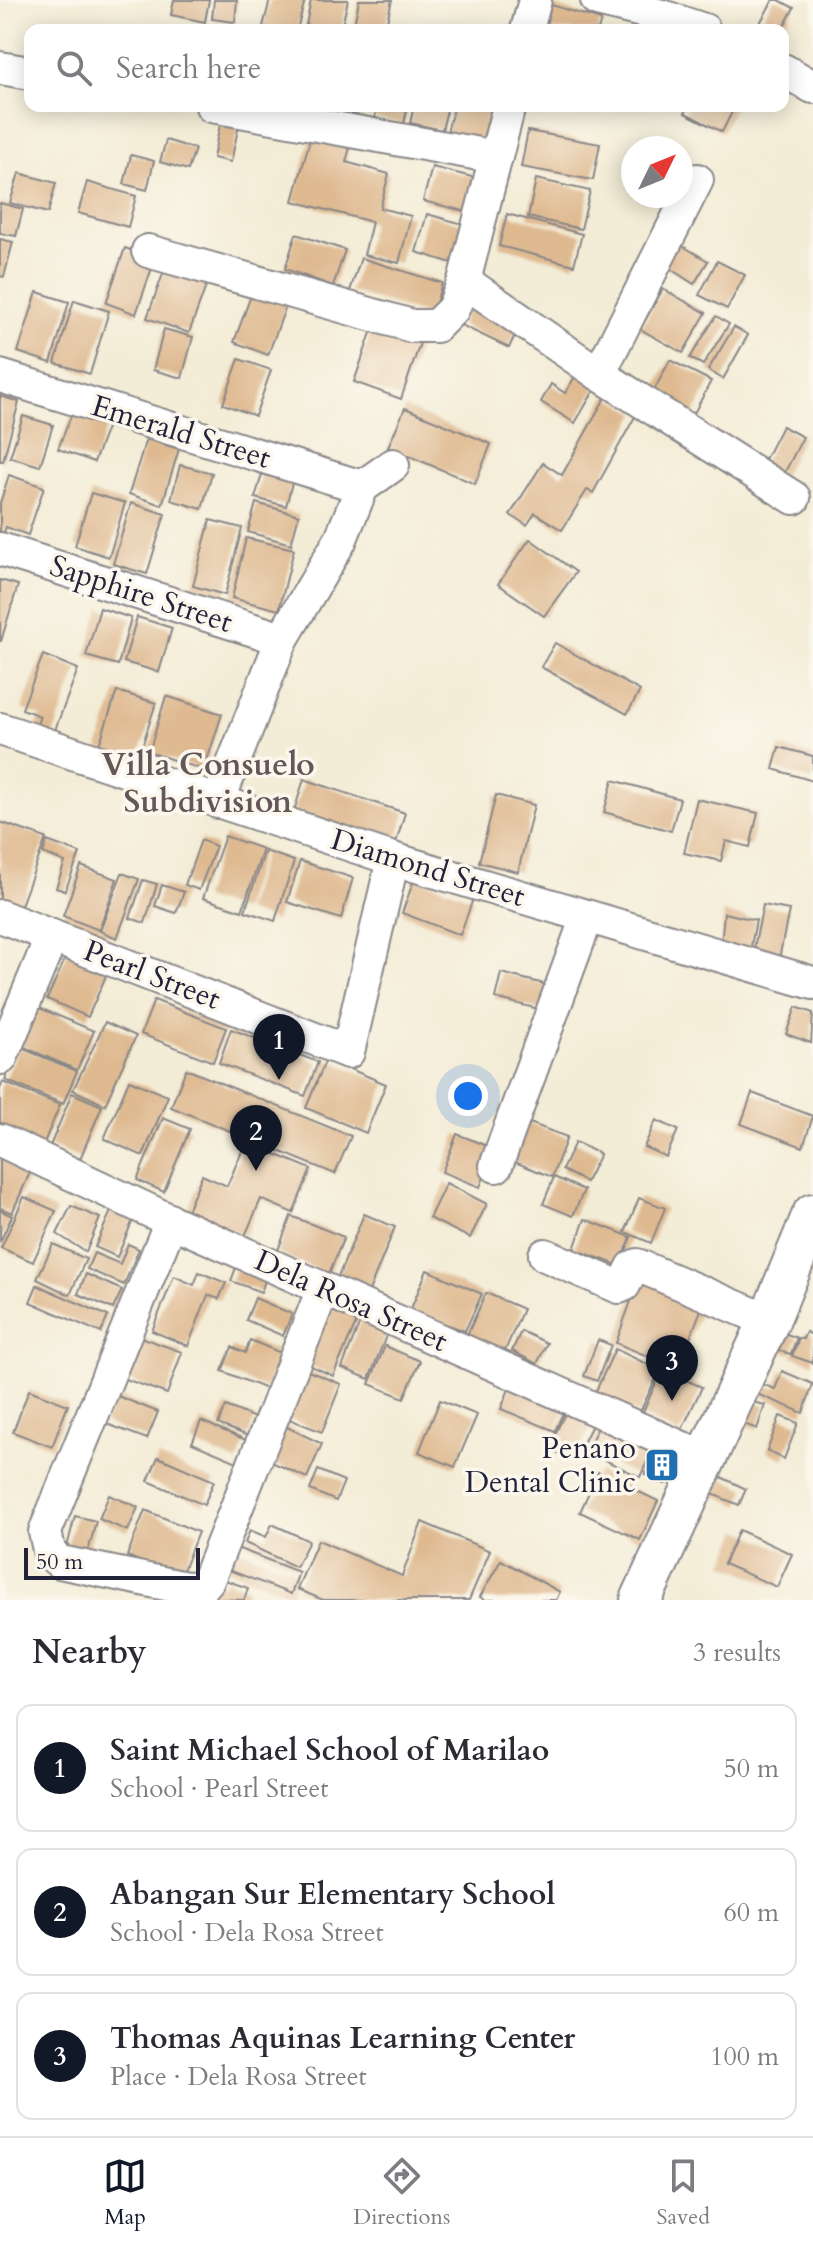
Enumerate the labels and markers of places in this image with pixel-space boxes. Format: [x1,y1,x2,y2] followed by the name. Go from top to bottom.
[253,1014,305,1080] pin: 1
[230,1105,282,1171] pin: 2
[646,1335,698,1401] pin: 3
[465,1428,636,1503] place label: Penano Dental Clinic
[643,1446,681,1484] building icon: Penano Dental Clinic

